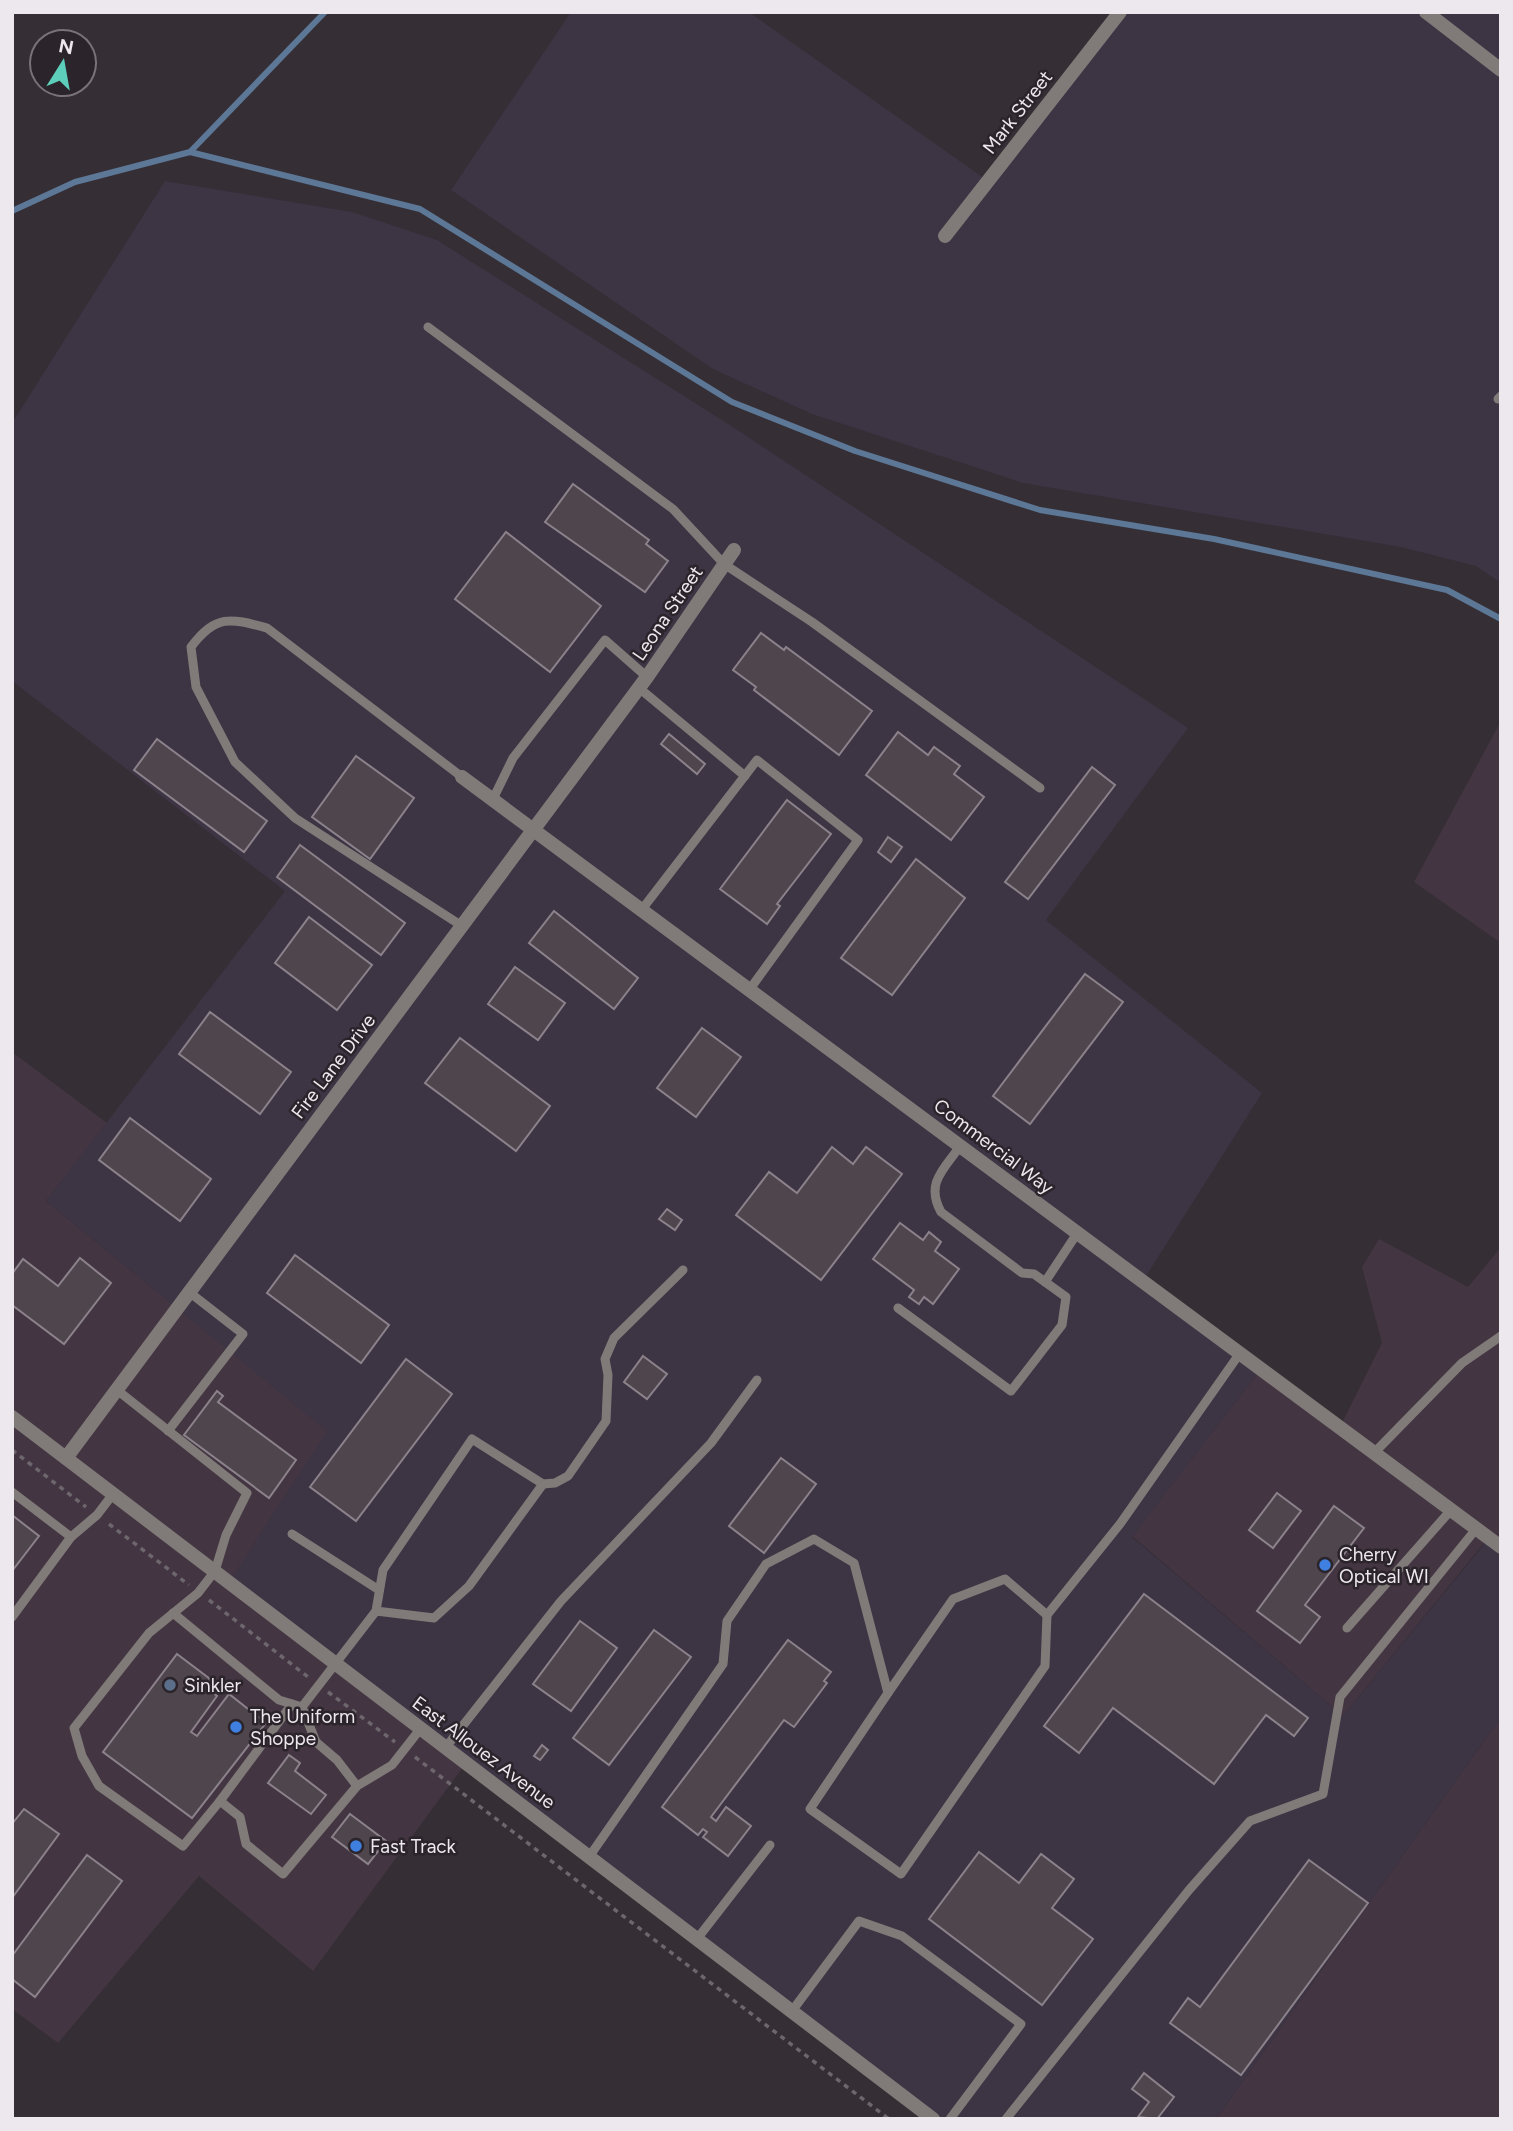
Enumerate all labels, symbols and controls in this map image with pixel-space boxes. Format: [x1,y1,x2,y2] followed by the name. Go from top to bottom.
[28,28,98,98] north arrow
[57,34,76,59] text: N
[978,66,1057,159] street label: Mark Street
[627,561,708,665] street label: Leona Street
[286,1009,380,1123] street label: Fire Lane Drive
[929,1094,1058,1199] street label: Commercial Way
[1339,1543,1429,1588] place label: Cherry Optical WI
[1317,1557,1333,1573] marker: Cherry Optical WI
[184,1674,241,1697] place label: Sinkler
[162,1677,178,1693] marker: Sinkler
[408,1691,560,1814] street label: East Allouez Avenue
[250,1705,355,1750] place label: The Uniform Shoppe
[228,1719,244,1735] marker: The Uniform Shoppe
[370,1835,457,1858] place label: Fast Track
[348,1838,364,1854] marker: Fast Track

